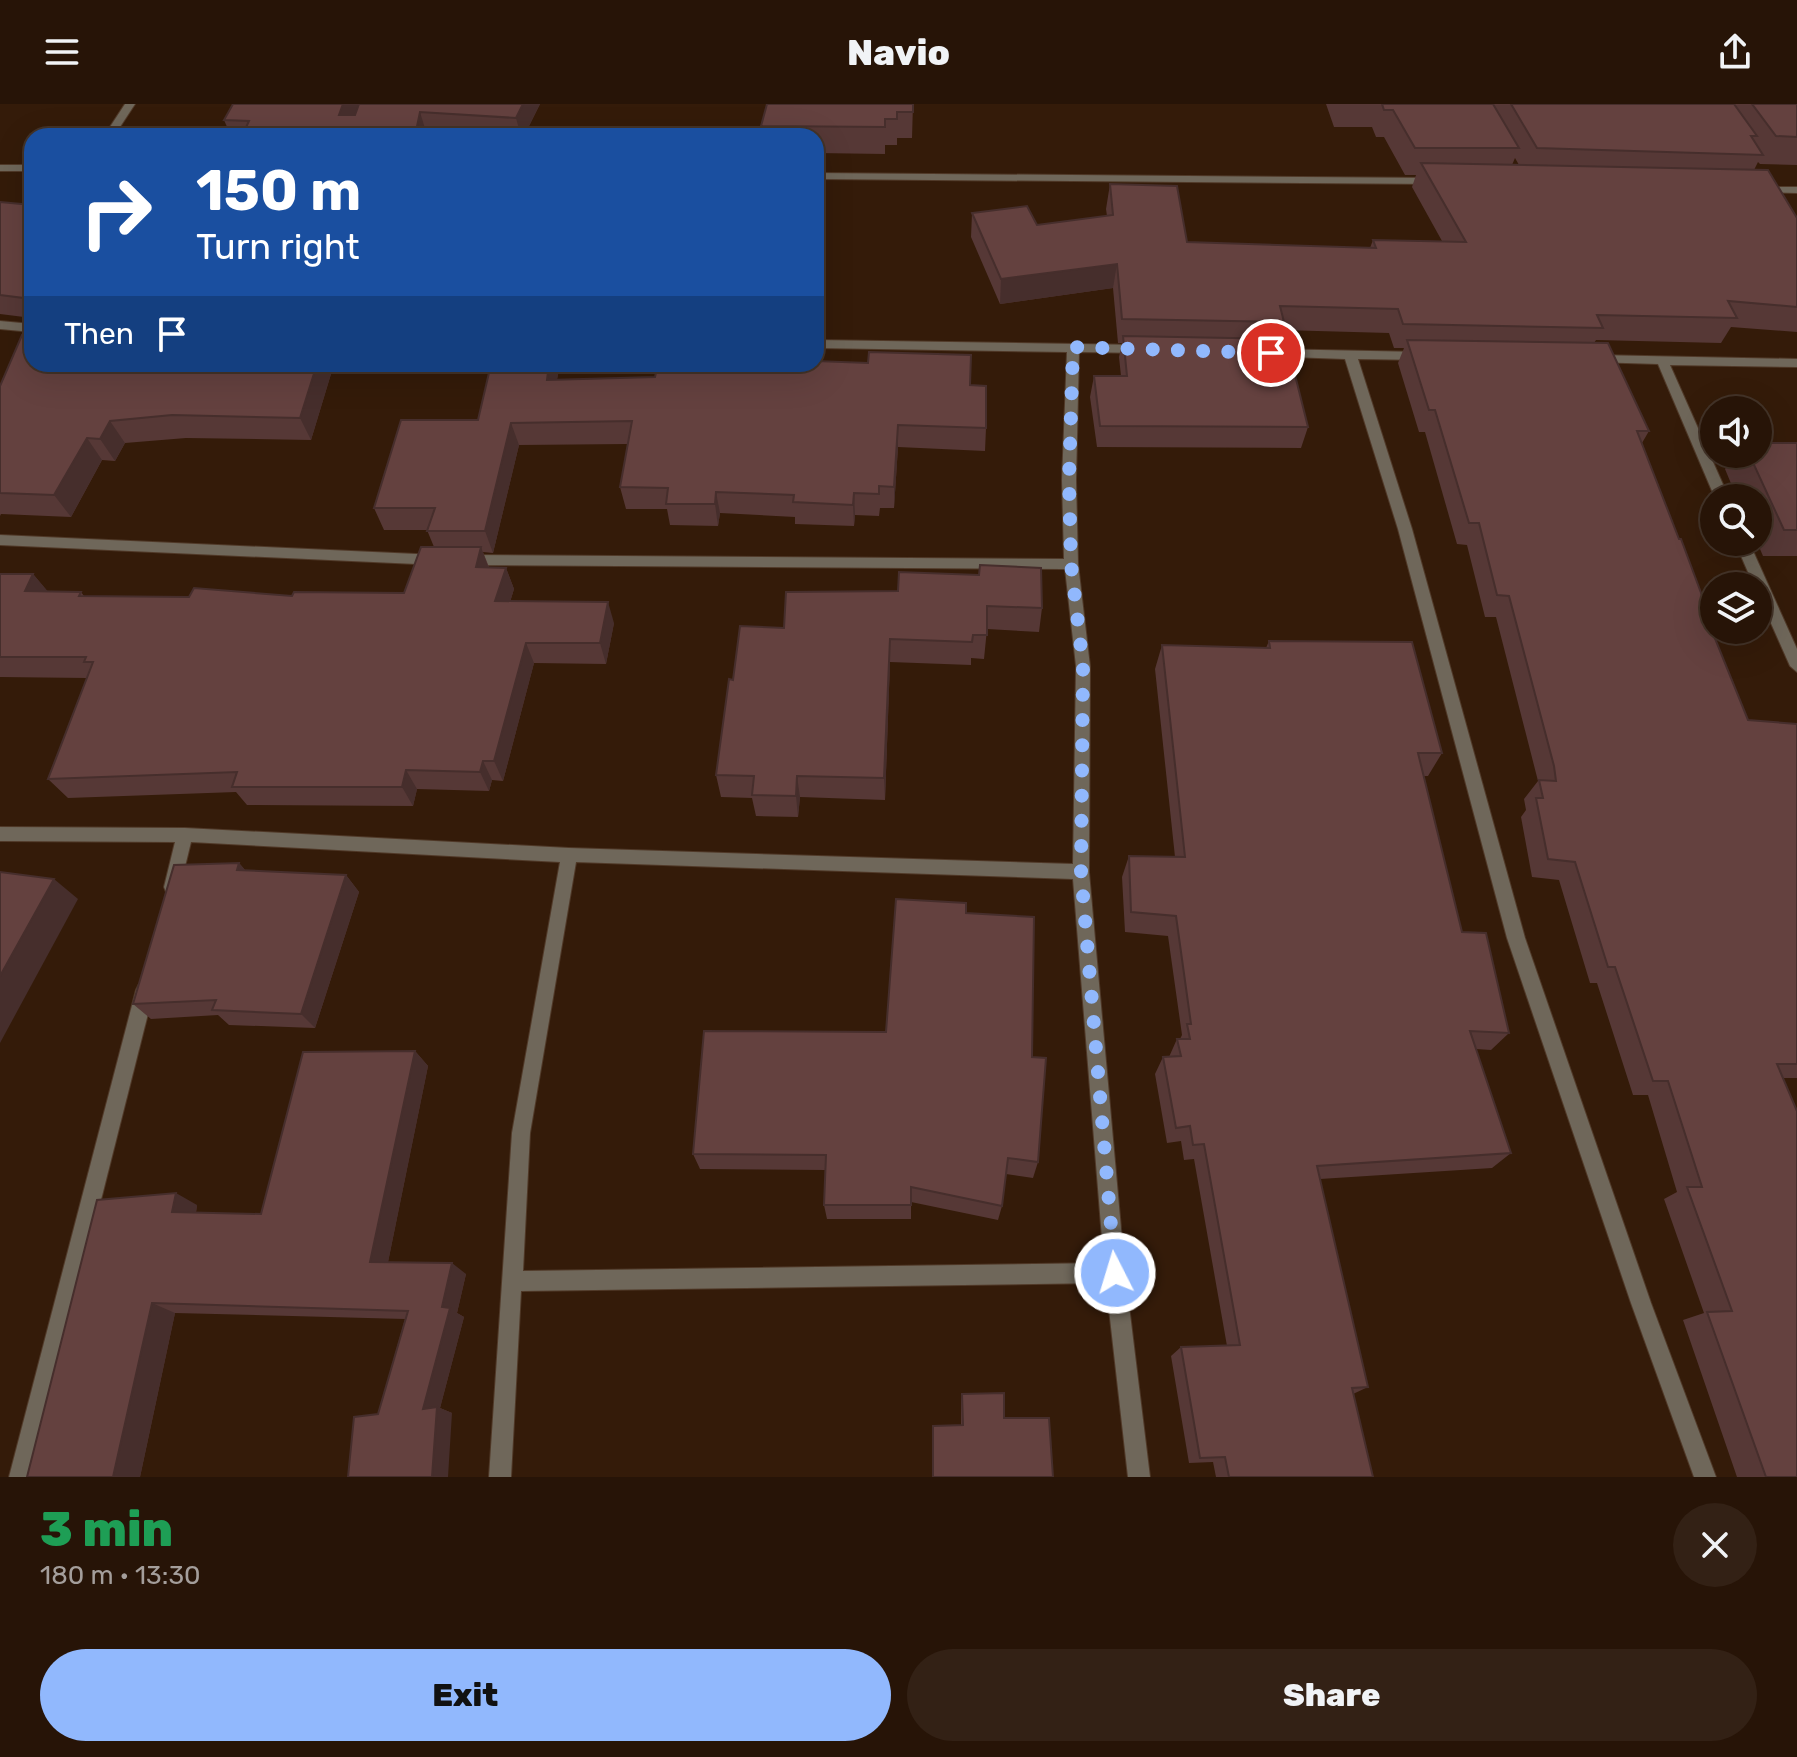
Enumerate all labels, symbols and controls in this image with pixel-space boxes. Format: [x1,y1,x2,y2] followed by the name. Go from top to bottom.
[40,30,84,74] icon: menu
[1713,30,1757,74] icon: share
[847,31,950,74] text: Navio
[196,158,361,224] text: 150 m
[64,160,168,264] icon: right
[196,225,360,268] text: Turn right
[150,312,194,356] icon: arrive
[64,316,134,352] text: Then
[1237,319,1305,387] pin
[1249,331,1293,375] icon: arrive
[1700,396,1772,644] map controls
[1700,396,1772,468] button: sound
[1700,484,1772,556] button: search
[1700,572,1772,644] button: layers
[1073,1231,1157,1315] position arrow
[40,1501,173,1558] text: 3 min
[1673,1503,1757,1587] button: close
[40,1560,201,1591] text: 180 m · 13:30
[40,1649,891,1741] button: Exit
[907,1649,1757,1741] button: Share

